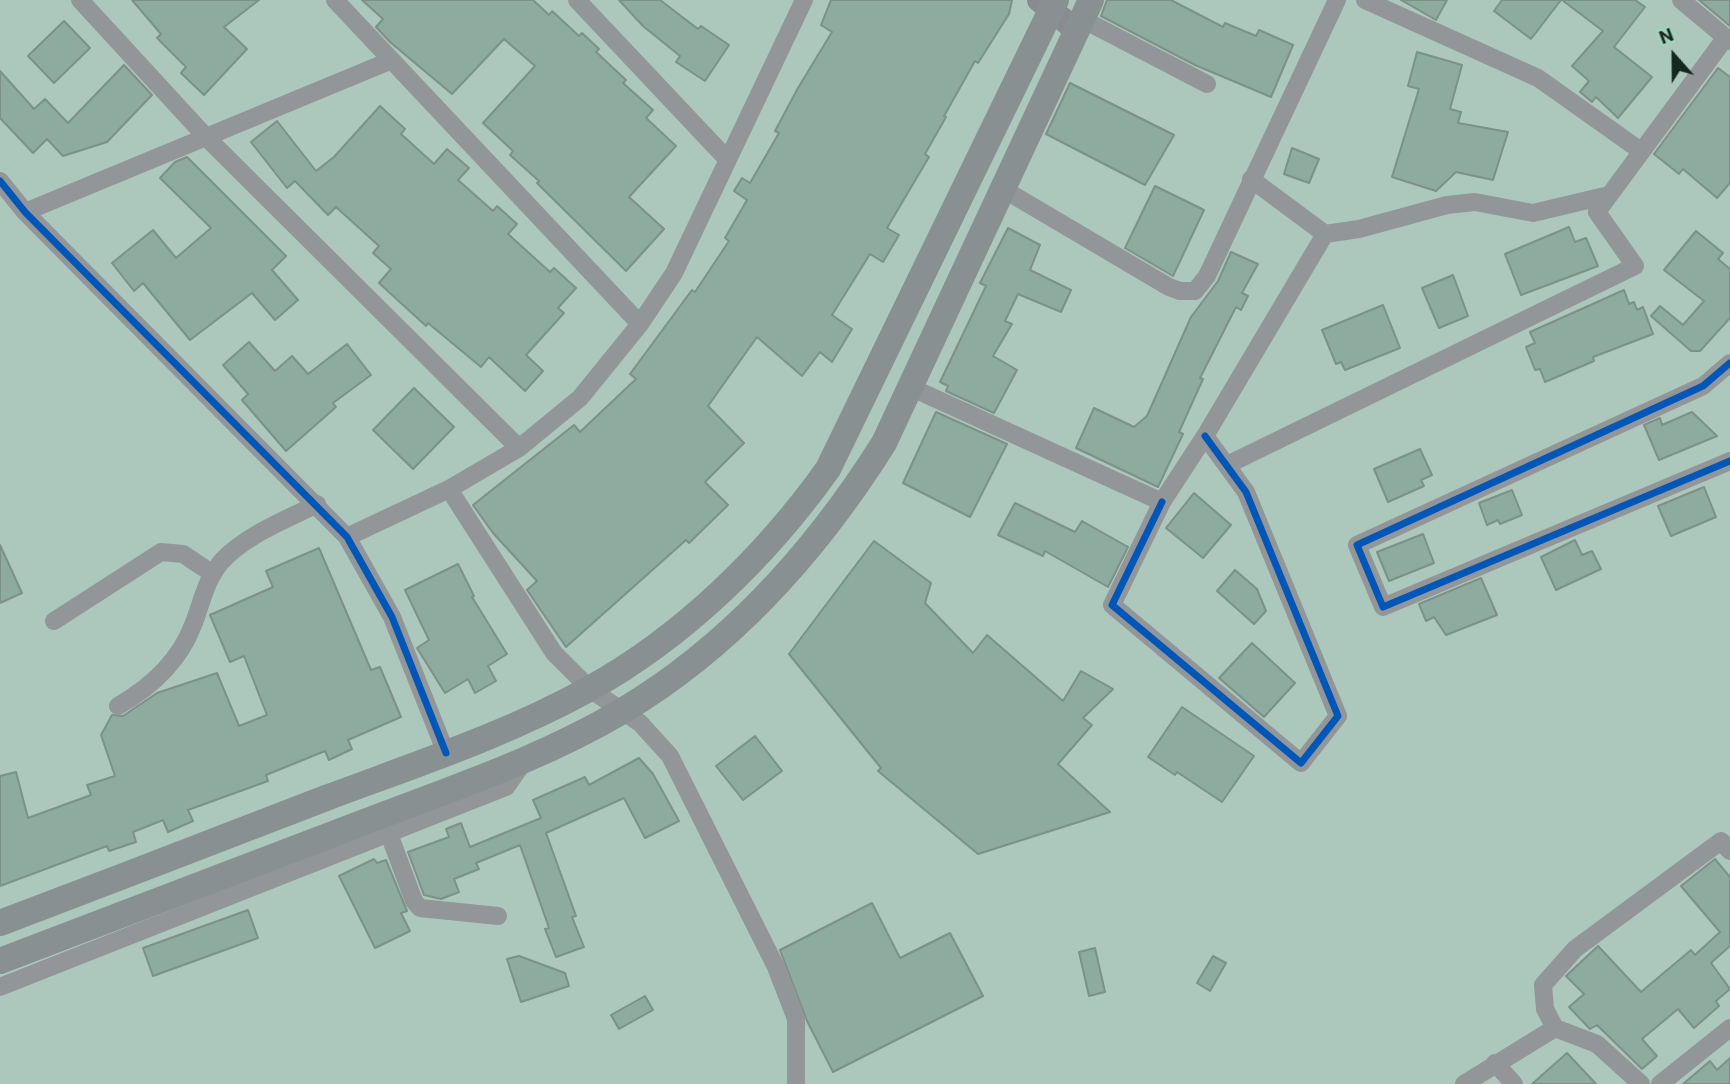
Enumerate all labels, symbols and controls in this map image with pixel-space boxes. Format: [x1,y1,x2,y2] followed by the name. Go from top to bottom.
[1639,21,1709,91] north arrow
[1656,23,1677,49] text: N

